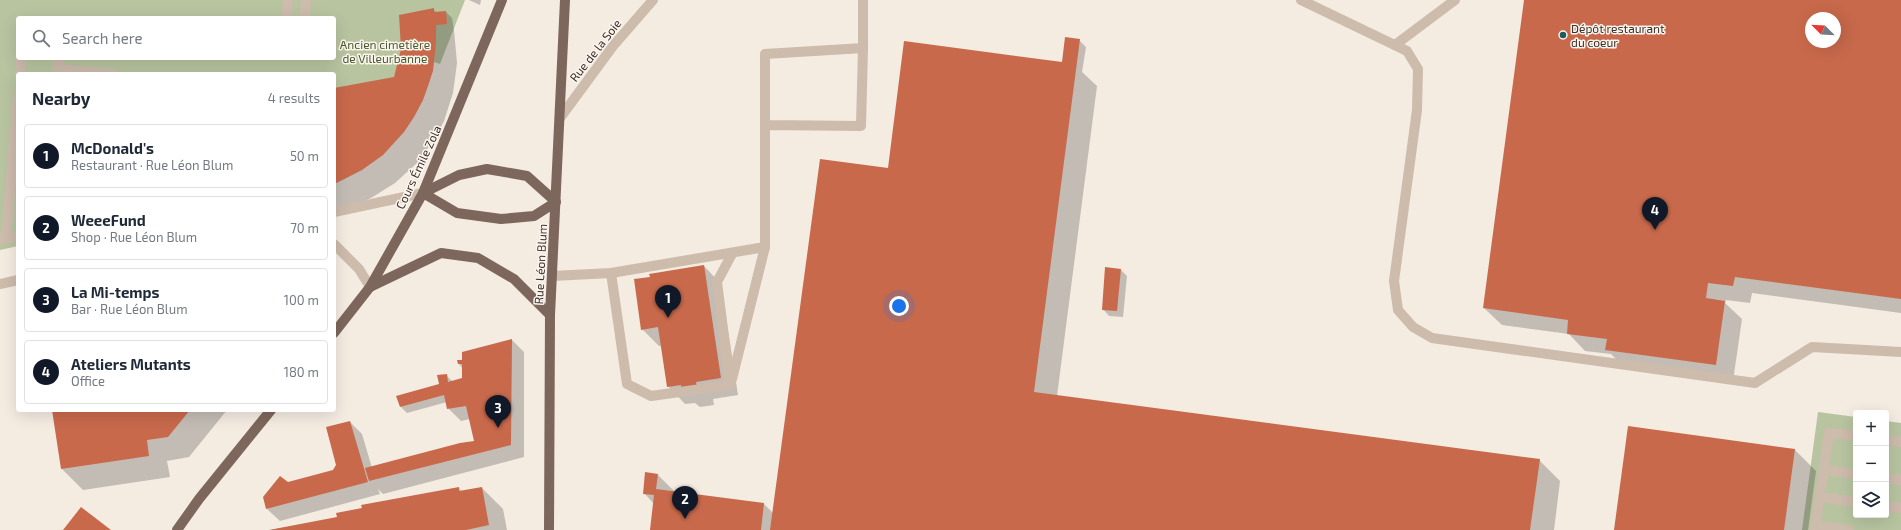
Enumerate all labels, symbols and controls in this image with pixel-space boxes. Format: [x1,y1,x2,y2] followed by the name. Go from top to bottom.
[1805,12,1841,48] north arrow
[16,16,336,60] search box
[566,16,624,84] street label: Rue de la Soie
[1571,21,1665,49] place label: Dépôt restaurant du coeur
[30,27,52,49] icon: search
[62,29,143,47] text: Search here
[1558,30,1568,40] marker: Dépôt restaurant du coeur
[340,37,430,65] park label: Ancien cimetière de Villeurbanne
[32,88,90,108] text: Nearby
[268,90,320,106] text: 4 results
[392,123,444,211] street label: Cours Émile Zola
[71,139,154,157] text: McDonald's
[43,148,49,164] text: 1
[290,148,319,164] text: 50 m
[71,157,233,173] text: Restaurant · Rue Léon Blum
[1642,197,1668,230] pin: 4
[71,211,146,229] text: WeeeFund
[42,220,50,236] text: 2
[290,220,319,236] text: 70 m
[531,223,549,305] street label: Rue Léon Blum
[71,229,197,245] text: Shop · Rue Léon Blum
[71,283,160,301] text: La Mi-temps
[655,285,681,318] pin: 1
[42,292,50,308] text: 3
[284,292,319,308] text: 100 m
[889,296,909,316] your location
[71,301,188,317] text: Bar · Rue Léon Blum
[71,355,191,373] text: Ateliers Mutants
[42,364,50,380] text: 4
[284,364,319,380] text: 180 m
[71,373,105,389] text: Office
[485,395,511,428] pin: 3
[1853,410,1889,518] map controls
[1853,410,1889,446] button: +
[1853,446,1889,482] button: −
[1853,482,1889,518] button: layers
[672,486,698,519] pin: 2

